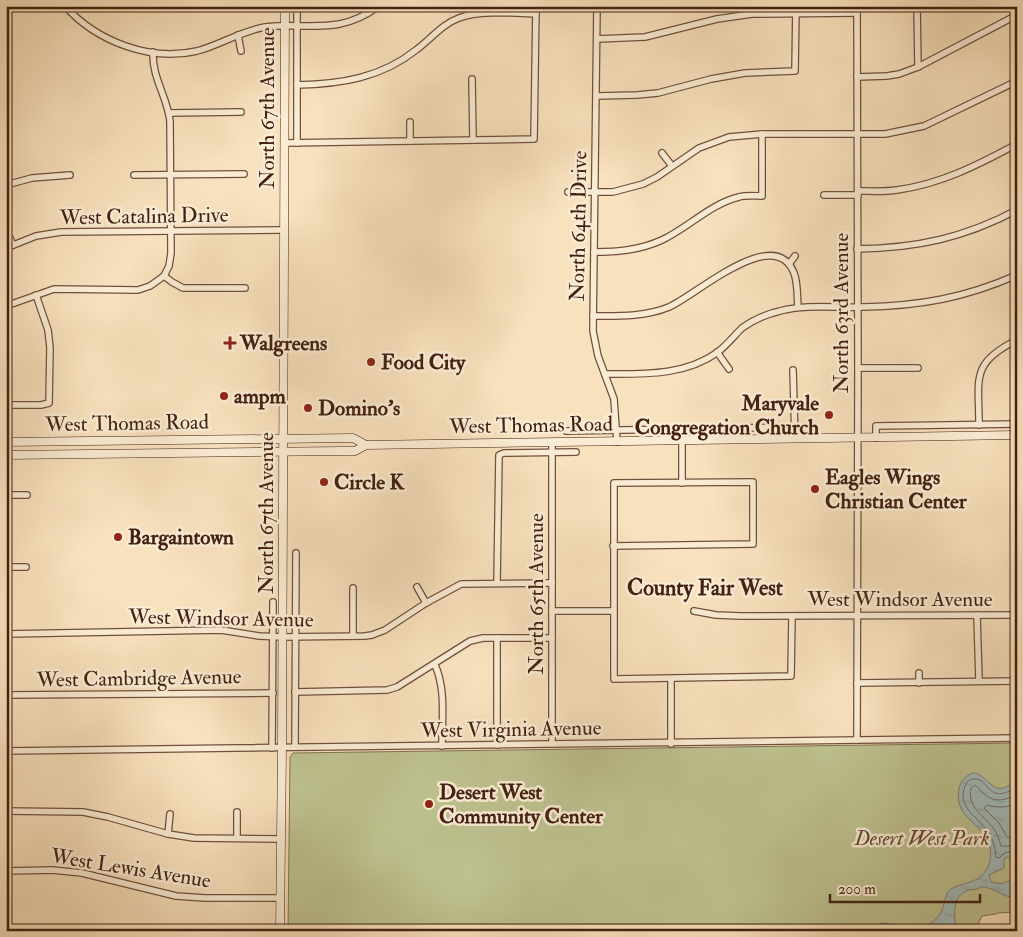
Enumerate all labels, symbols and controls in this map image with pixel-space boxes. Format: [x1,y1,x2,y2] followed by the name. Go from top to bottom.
[254,27,281,189] street label: North 67th Avenue
[564,150,593,302] street label: North 64th Drive
[58,202,229,231] street label: West Catalina Drive
[828,233,855,393] street label: North 63rd Avenue
[239,330,327,357] place label: Walgreens
[224,337,236,349] marker: Walgreens
[381,349,466,376] place label: Food City
[365,356,377,368] marker: Food City
[234,383,286,410] place label: ampm
[218,390,230,402] marker: ampm
[635,390,819,441] place label: Maryvale Congregation Church
[318,395,400,422] place label: Domino's
[302,402,314,414] marker: Domino's
[44,409,210,438] street label: West Thomas Road
[823,409,835,421] marker: Maryvale Congregation Church
[448,411,614,440] street label: West Thomas Road
[253,432,280,594] street label: North 67th Avenue
[825,464,968,515] place label: Eagles Wings Christian Center
[334,469,406,496] place label: Circle K
[318,476,330,488] marker: Circle K
[809,483,821,495] marker: Eagles Wings Christian Center
[523,513,550,675] street label: North 65th Avenue
[128,524,234,551] place label: Bargaintown
[112,531,124,543] marker: Bargaintown
[627,574,784,603] district label: County Fair West
[806,586,993,613] street label: West Windsor Avenue
[127,603,314,634] street label: West Windsor Avenue
[35,663,242,694] street label: West Cambridge Avenue
[419,714,602,745] street label: West Virginia Avenue
[439,779,604,830] place label: Desert West Community Center
[423,798,435,810] marker: Desert West Community Center
[853,825,990,852] park label: Desert West Park
[48,842,213,895] street label: West Lewis Avenue
[830,872,980,904] scale bar
[838,880,876,899] text: 200 m

